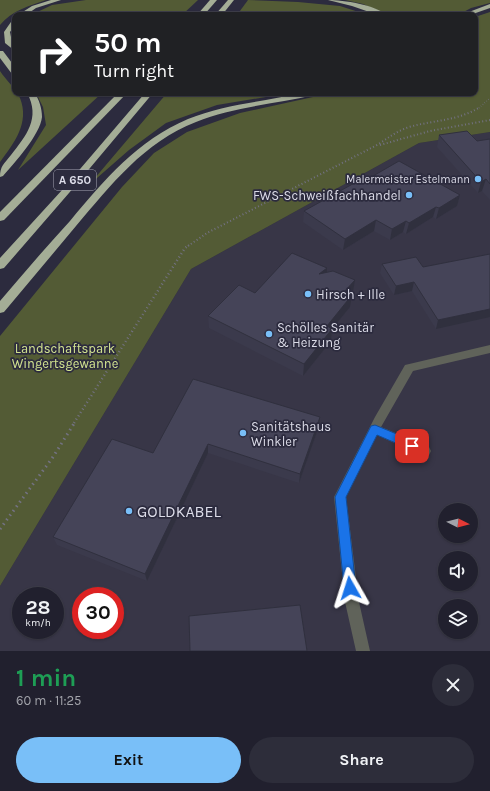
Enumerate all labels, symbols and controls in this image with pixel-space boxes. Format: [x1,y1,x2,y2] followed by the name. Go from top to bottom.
[94,26,162,59] text: 50 m
[28,28,80,80] icon: right
[94,60,174,82] text: Turn right
[54,170,96,190] road number: A 650
[346,173,470,186] place label: Malermeister Estelmann
[473,174,483,184] marker: Malermeister Estelmann
[253,188,401,203] place label: FWS-Schweißfachhandel
[404,190,414,200] marker: FWS-Schweißfachhandel
[316,287,386,302] place label: Hirsch + Ille
[303,289,313,299] marker: Hirsch + Ille
[277,320,374,350] place label: Schölles Sanitär & Heizung
[264,329,274,339] marker: Schölles Sanitär & Heizung
[12,341,119,371] park label: Landschaftspark Wingertsgewanne
[251,419,331,449] place label: Sanitätshaus Winkler
[238,428,248,438] marker: Sanitätshaus Winkler
[395,429,429,463] pin
[401,435,423,457] icon: arrive
[137,502,222,521] place label: GOLDKABEL
[438,503,478,543] north arrow
[438,503,478,639] map controls
[124,506,134,516] marker: GOLDKABEL
[438,551,478,591] button: sound
[329,567,371,609] position arrow
[72,587,124,639] speed limit sign: 30
[25,596,51,619] text: 28
[438,599,478,639] button: layers
[25,617,51,629] text: km/h
[16,664,76,692] text: 1 min
[432,664,474,706] button: close
[16,693,81,708] text: 60 m · 11:25
[16,737,241,783] button: Exit
[249,737,474,783] button: Share

